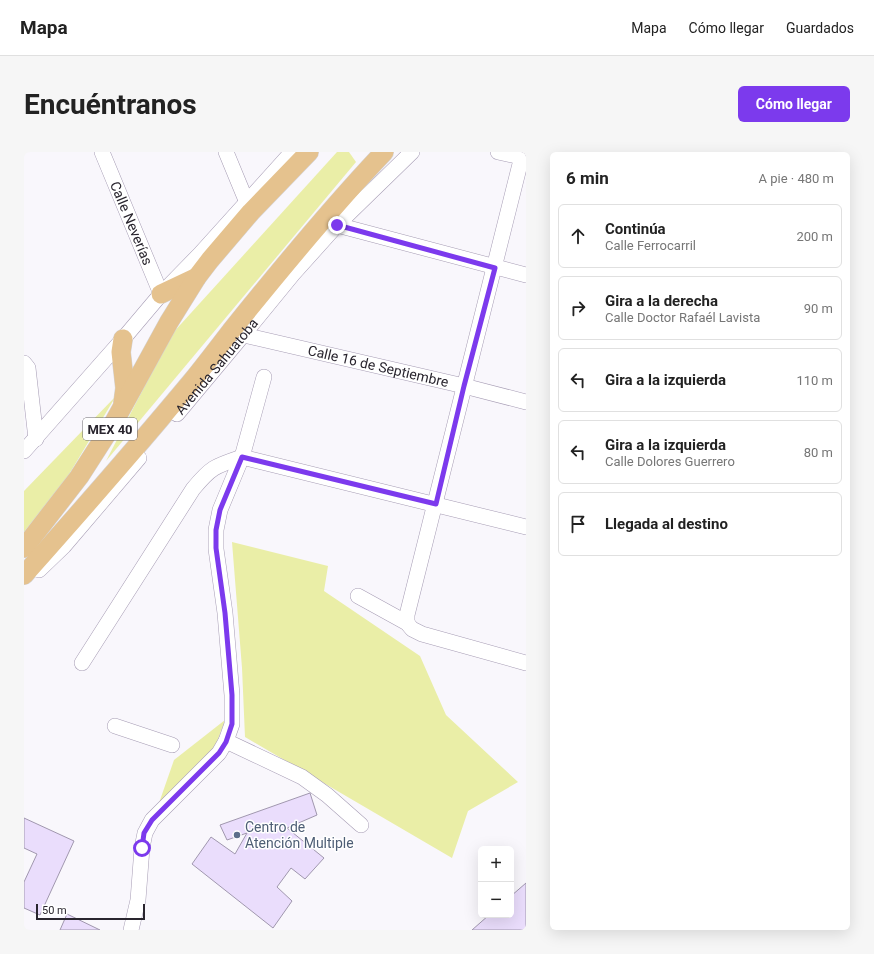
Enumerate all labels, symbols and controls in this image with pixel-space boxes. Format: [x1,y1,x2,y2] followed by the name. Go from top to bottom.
[20,16,68,39] text: Mapa
[631,20,667,36] text: Mapa
[689,20,764,36] text: Cómo llegar
[786,20,854,36] text: Guardados
[738,86,850,122] button: Cómo llegar
[24,88,197,121] text: Encuéntranos
[566,168,609,188] text: 6 min
[759,171,834,186] text: A pie · 480 m
[107,179,156,267] street label: Calle Neverías
[328,216,346,234] route end
[605,220,666,238] text: Continúa
[567,225,589,247] icon: ahead
[796,229,833,244] text: 200 m
[605,238,696,253] text: Calle Ferrocarril
[605,292,718,310] text: Gira a la derecha
[567,297,589,319] icon: right
[804,301,833,316] text: 90 m
[605,310,760,325] text: Calle Doctor Rafaél Lavista
[172,315,261,418] street label: Avenida Sahuatoba
[306,342,450,390] street label: Calle 16 de Septiembre
[567,369,589,391] icon: left
[605,371,726,389] text: Gira a la izquierda
[796,373,833,388] text: 110 m
[83,418,137,440] road number: MEX 40
[605,436,726,454] text: Gira a la izquierda
[567,441,589,463] icon: left
[804,445,833,460] text: 80 m
[605,454,735,469] text: Calle Dolores Guerrero
[567,513,589,535] icon: arrive
[605,515,728,533] text: Llegada al destino
[245,819,354,851] place label: Centro de Atención Multiple
[232,830,242,840] marker: Centro de Atención Multiple
[133,839,151,857] route start
[478,846,514,918] map controls
[478,846,514,882] button: +
[478,882,514,918] button: −
[36,902,145,921] scale bar
[42,904,67,917] text: 50 m

